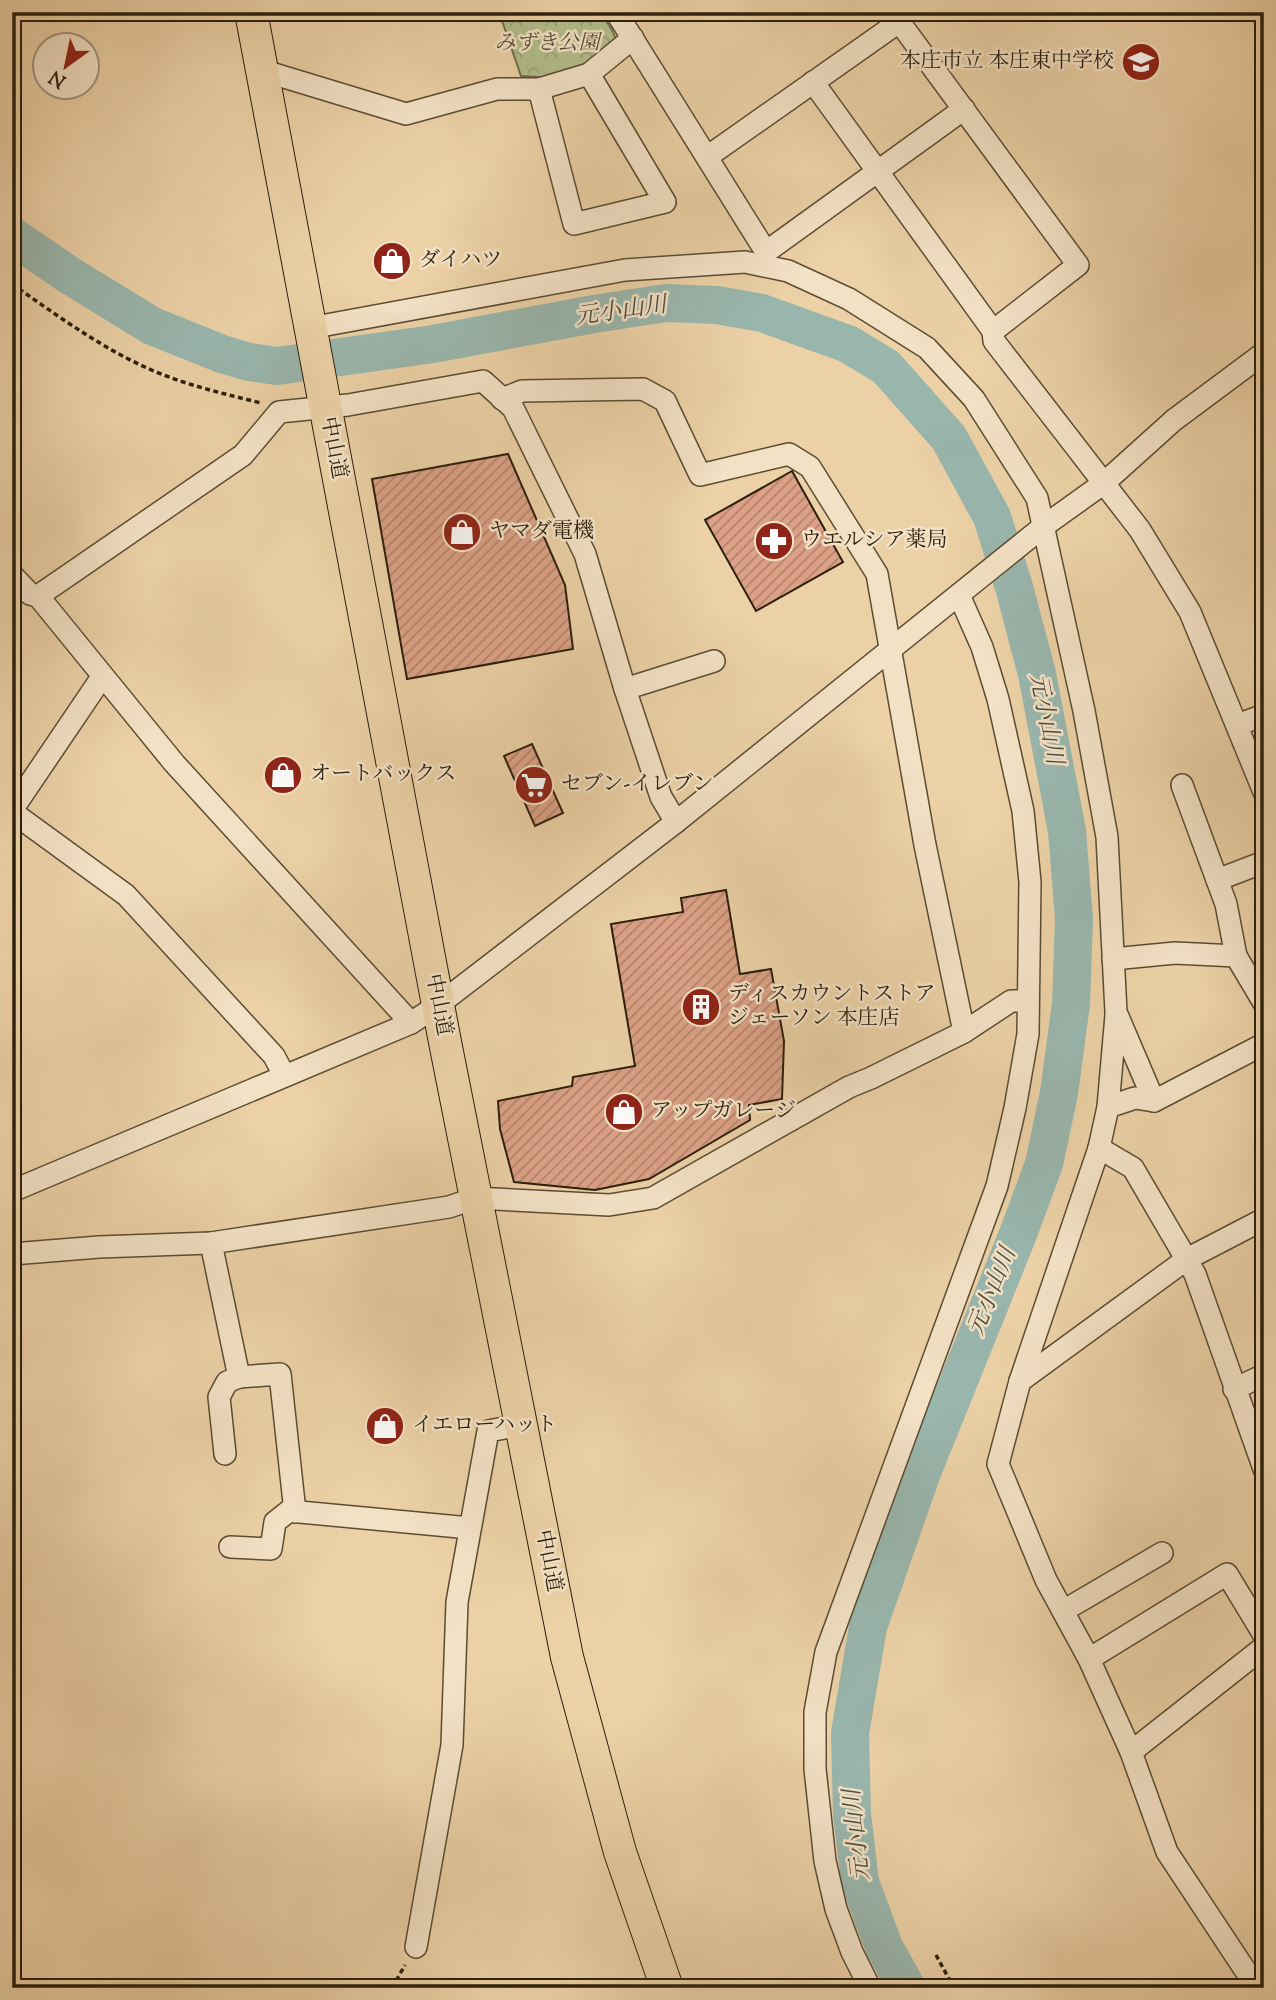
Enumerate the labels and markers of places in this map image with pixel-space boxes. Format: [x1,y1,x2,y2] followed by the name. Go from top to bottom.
[1120,41,1162,83] school or university icon: 本庄市立 本庄東中学校
[900,47,1114,77] place label: 本庄市立 本庄東中学校
[371,240,413,282] shop icon: ダイハツ
[419,246,502,276] place label: ダイハツ
[441,511,483,553] shop icon: ヤマダ電機
[489,517,594,547] place label: ヤマダ電機
[753,520,795,562] pharmacy icon: ウエルシア薬局
[801,526,947,556] place label: ウエルシア薬局
[262,754,304,796] shop icon: オートバックス
[310,760,456,790] place label: オートバックス
[513,764,555,806] supermarket icon: セブン-イレブン
[561,770,713,800] place label: セブン-イレブン
[728,980,935,1034] place label: ディスカウントストア ジェーソン 本庄店
[680,986,722,1028] building icon: ディスカウントストア ジェーソン 本庄店
[603,1091,645,1133] shop icon: アップガレージ
[651,1097,796,1127] place label: アップガレージ
[364,1405,406,1447] shop icon: イエローハット
[412,1411,557,1441] place label: イエローハット

